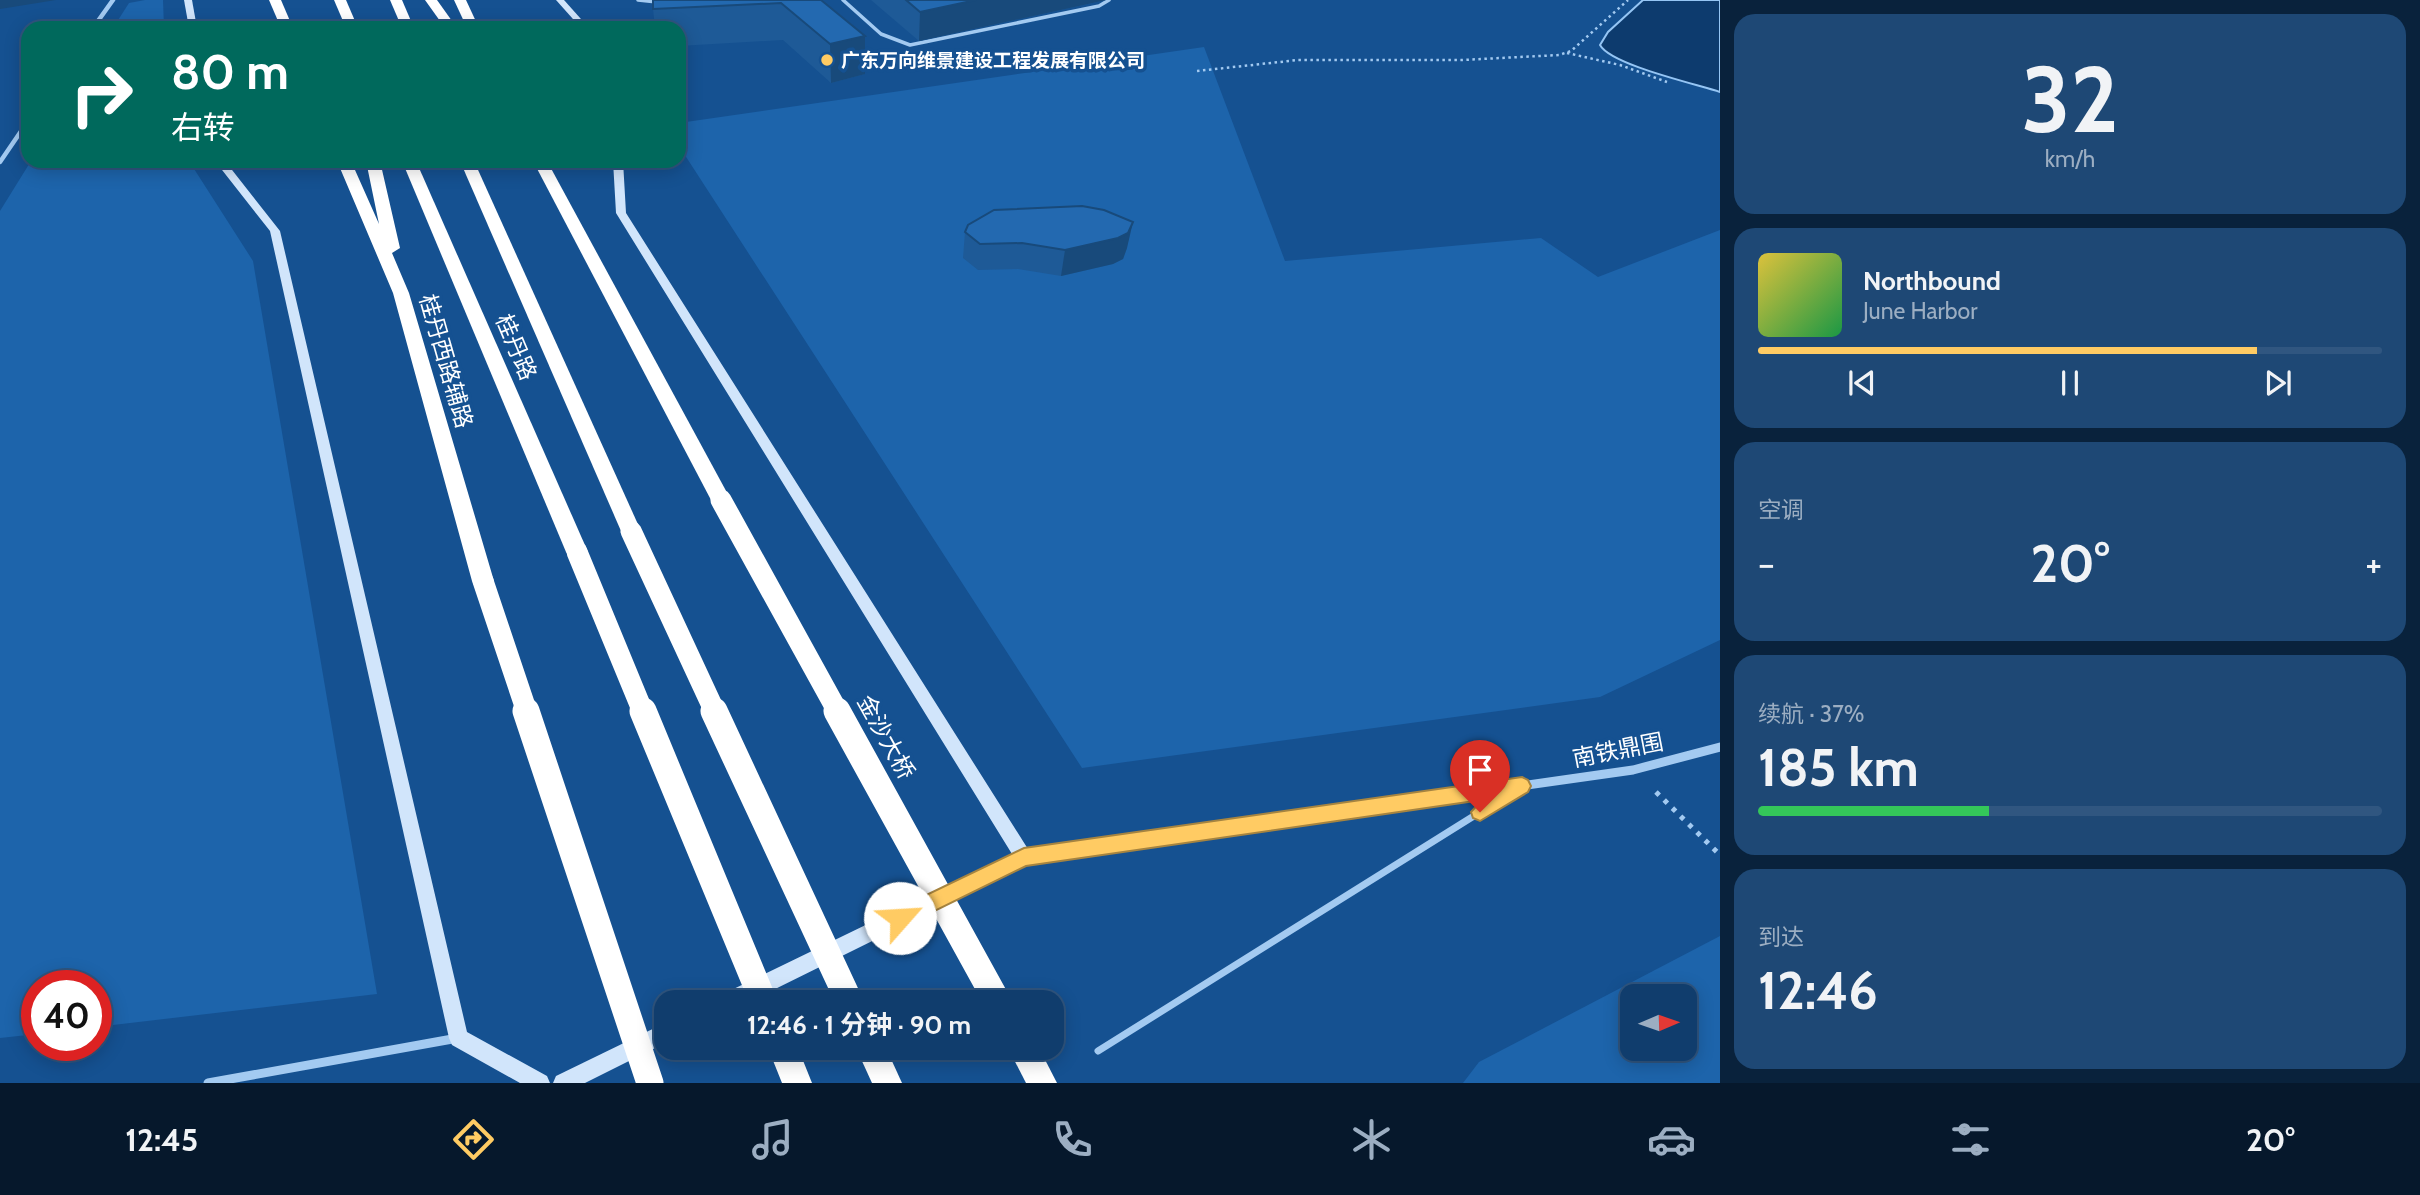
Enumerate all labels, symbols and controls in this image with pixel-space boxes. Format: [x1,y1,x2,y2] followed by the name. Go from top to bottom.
[171,42,289,101] text: 80 m
[2021,44,2119,155] text: 32
[56,49,147,140] icon: right
[841,49,1145,72] place label: 广东万向维景建设工程发展有限公司
[819,52,835,68] marker: 广东万向维景建设工程发展有限公司
[171,108,235,147] text: 右转
[2045,145,2095,173] text: km/h
[1863,265,2001,297] text: Northbound
[414,291,478,431] street label: 桂丹西路辅路
[1863,297,1977,325] text: June Harbor
[490,310,542,384] street label: 桂丹路
[1843,364,1881,402] icon: previous
[2051,364,2089,402] icon: pause
[2259,364,2297,402] icon: next
[1758,496,1804,524] text: 空调
[2030,532,2110,595] text: 20°
[1758,540,1775,587] text: −
[2365,540,2382,587] text: +
[851,690,921,784] street label: 金沙大桥
[1758,700,1865,728] text: 续航 · 37%
[1570,727,1666,773] street label: 南铁鼎围
[1758,736,1919,799] text: 185 km
[1450,740,1510,812] pin
[1461,751,1499,789] icon: arrive
[863,881,937,955] position arrow
[1758,923,1804,951] text: 到达
[1758,959,1878,1022] text: 12:46
[21,970,112,1061] speed limit sign: 40
[1620,984,1698,1060] north arrow
[1620,984,1697,1061] map controls
[747,1009,971,1041] text: 12:46 · 1 分钟 · 90 m
[449,1115,498,1164] icon: directions
[748,1115,797,1164] icon: music
[1048,1115,1097,1164] icon: phone
[1347,1115,1396,1164] icon: climate
[1647,1115,1696,1164] icon: car
[1946,1115,1995,1164] icon: filters
[125,1120,198,1159] text: 12:45
[2246,1120,2295,1159] text: 20°

